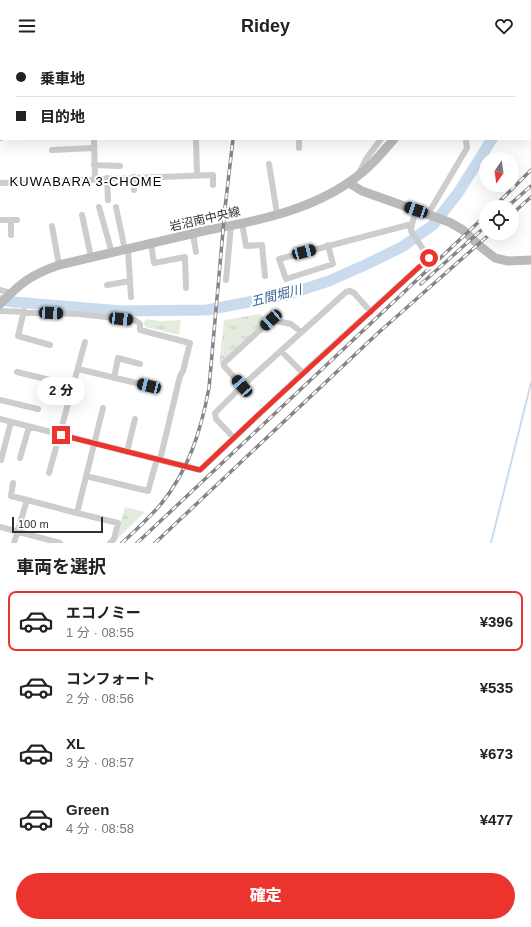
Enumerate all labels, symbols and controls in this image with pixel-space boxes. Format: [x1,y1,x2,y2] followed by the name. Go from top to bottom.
[16,15,38,37] icon: menu
[493,15,515,37] icon: heart
[241,16,290,36] text: Ridey
[40,70,85,87] text: 乗車地
[40,108,85,125] text: 目的地
[479,152,519,192] north arrow
[479,152,519,240] map controls
[10,174,162,189] district label: KUWABARA 3-CHOME
[403,200,429,220] car
[479,200,519,240] button: locate
[168,204,242,234] street label: 岩沼南中央線
[291,243,317,261] car
[420,249,438,267] route start
[249,281,305,309] water label: 五間堀川
[39,306,63,320] car
[258,308,284,332] car
[108,312,134,326] car
[230,373,254,399] car
[37,377,85,405] callout: 2 分
[136,377,162,395] car
[49,383,73,398] text: 2 分
[52,426,70,444] route end
[12,515,103,534] scale bar
[18,518,49,530] text: 100 m
[16,557,106,577] text: 車両を選択
[18,603,54,639] icon: car
[66,604,141,621] text: エコノミー
[480,613,513,630] text: ¥396
[66,625,134,640] text: 1 分 · 08:55
[18,669,54,705] icon: car
[66,670,156,687] text: コンフォート
[480,679,513,696] text: ¥535
[66,691,134,706] text: 2 分 · 08:56
[18,735,54,771] icon: car
[66,735,85,752] text: XL
[480,745,513,762] text: ¥673
[66,755,134,770] text: 3 分 · 08:57
[18,801,54,837] icon: car
[66,801,109,818] text: Green
[480,811,513,828] text: ¥477
[66,821,134,836] text: 4 分 · 08:58
[16,873,515,919] button: 確定

